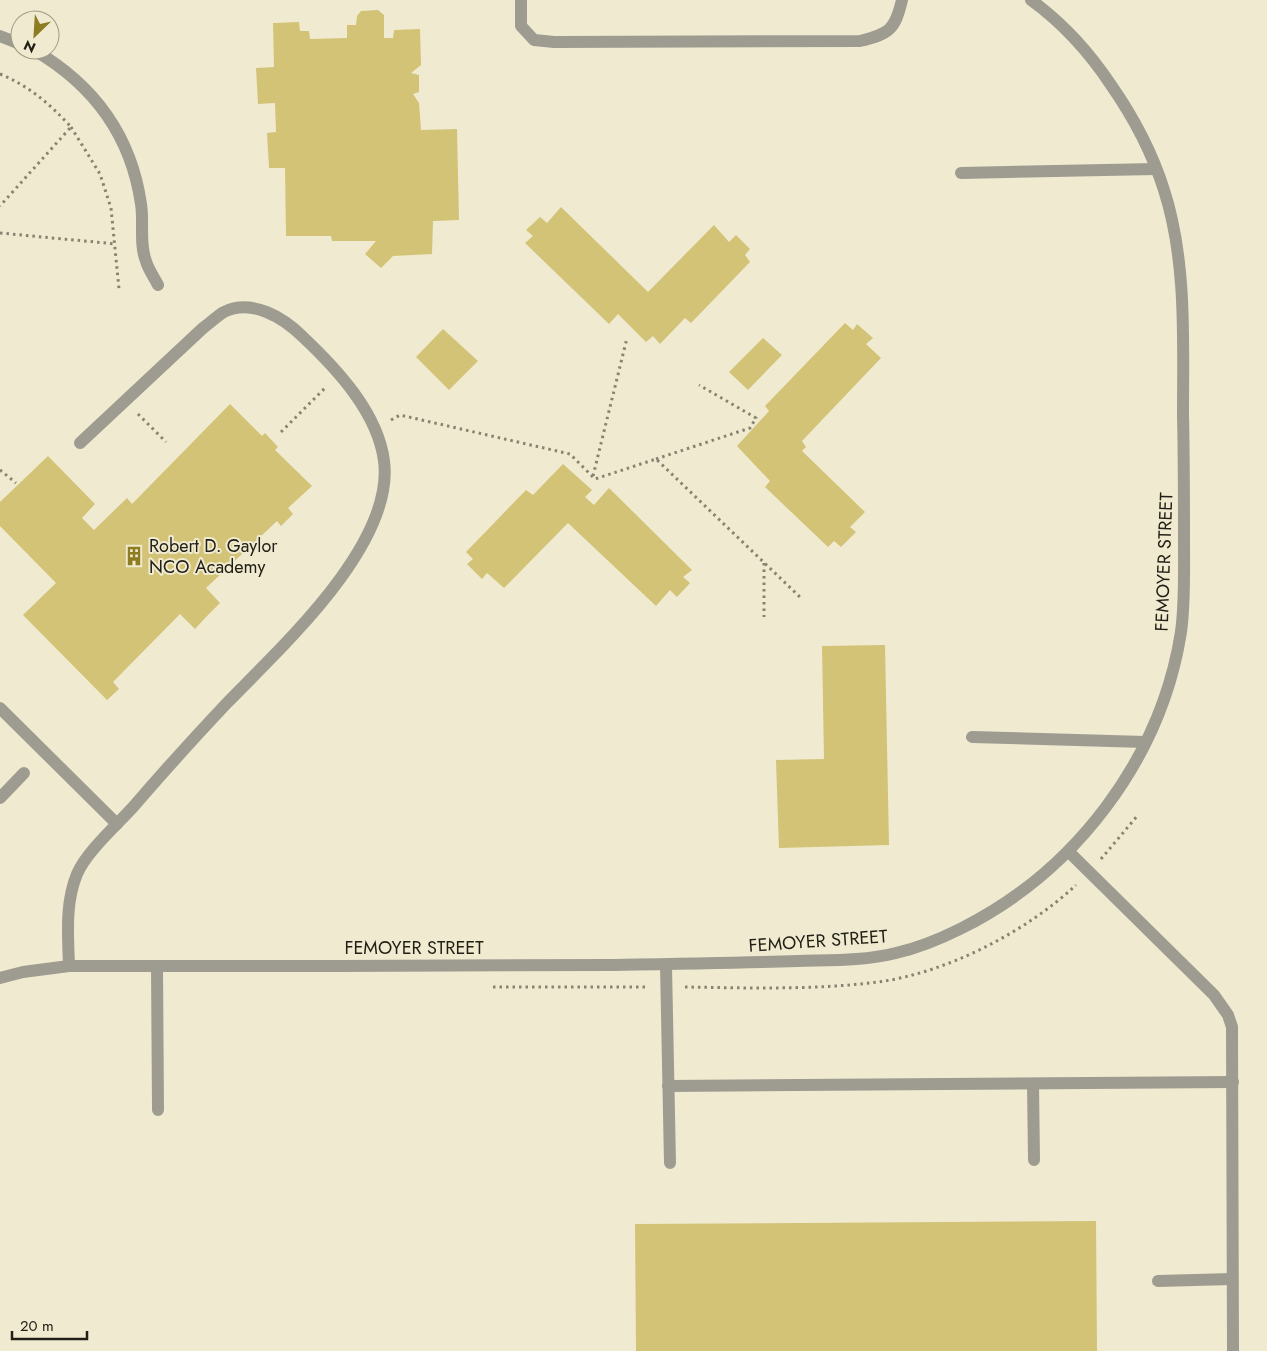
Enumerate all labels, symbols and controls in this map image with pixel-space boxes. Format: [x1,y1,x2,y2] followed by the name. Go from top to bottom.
[10,10,60,60] north arrow
[20,35,39,58] text: N
[1149,491,1179,632] street label: FEMOYER STREET
[149,533,278,580] place label: Robert D. Gaylor NCO Academy
[123,545,145,567] building icon: Robert D. Gaylor NCO Academy
[748,923,889,959] street label: FEMOYER STREET
[344,935,484,961] street label: FEMOYER STREET
[12,1308,88,1340] scale bar
[20,1315,54,1337] text: 20 m

